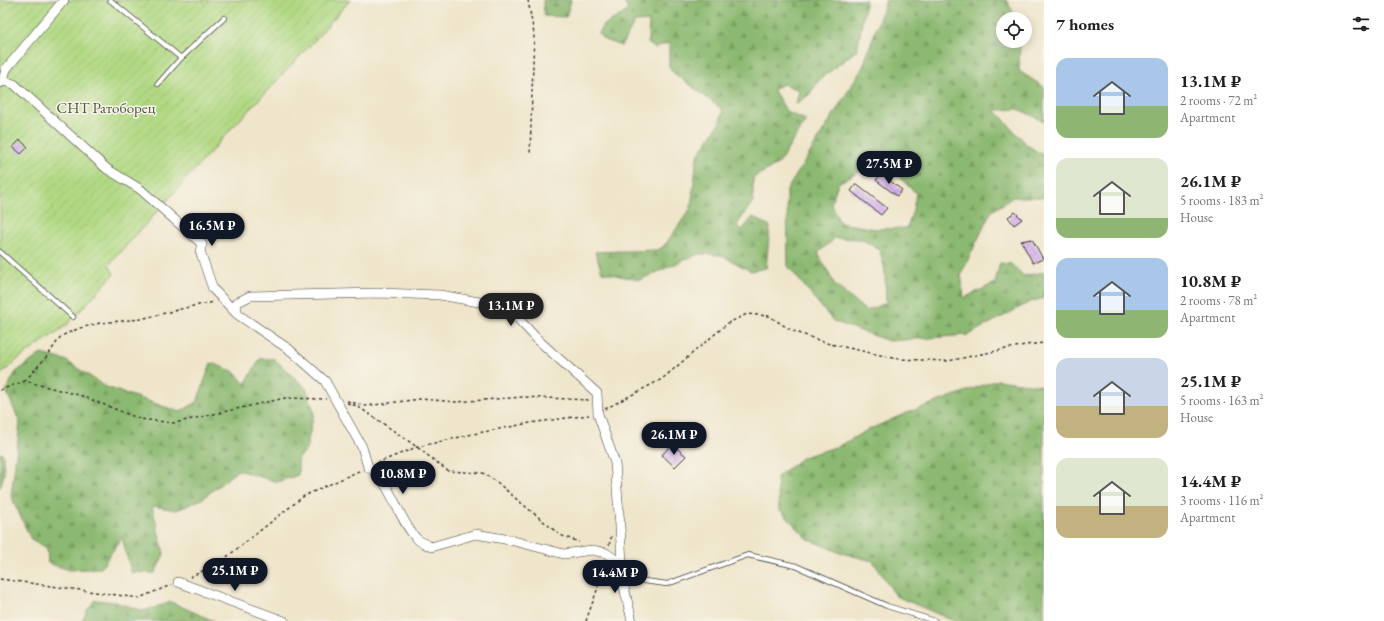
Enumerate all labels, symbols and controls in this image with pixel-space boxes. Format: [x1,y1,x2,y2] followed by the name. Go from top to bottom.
[996,12,1032,48] map controls
[996,12,1032,48] button: locate
[1056,13,1114,35] text: 7 homes
[1350,13,1372,35] icon: filters
[1180,70,1241,92] text: 13.1M ₽
[1088,74,1136,122] icon: home
[1180,92,1257,109] text: 2 rooms · 72 m²
[57,98,156,117] park label: СНТ Ратоборец
[1180,109,1235,126] text: Apartment
[852,151,926,185] pin: 27.5M ₽
[866,155,912,172] text: 27.5M ₽
[1180,170,1241,192] text: 26.1M ₽
[1088,174,1136,222] icon: home
[1180,192,1264,209] text: 5 rooms · 183 m²
[1180,209,1213,226] text: House
[175,213,249,247] pin: 16.5M ₽
[189,217,235,234] text: 16.5M ₽
[1180,270,1241,292] text: 10.8M ₽
[1088,274,1136,322] icon: home
[1180,292,1257,309] text: 2 rooms · 78 m²
[474,293,548,327] pin: 13.1M ₽
[488,297,534,314] text: 13.1M ₽
[1180,309,1235,326] text: Apartment
[1180,370,1241,392] text: 25.1M ₽
[1088,374,1136,422] icon: home
[1180,392,1264,409] text: 5 rooms · 163 m²
[1180,409,1213,426] text: House
[637,422,711,456] pin: 26.1M ₽
[651,426,697,443] text: 26.1M ₽
[366,461,440,495] pin: 10.8M ₽
[380,465,426,482] text: 10.8M ₽
[1180,470,1241,492] text: 14.4M ₽
[1088,474,1136,522] icon: home
[1180,492,1264,509] text: 3 rooms · 116 m²
[1180,509,1235,526] text: Apartment
[198,558,272,592] pin: 25.1M ₽
[578,560,652,594] pin: 14.4M ₽
[212,562,258,579] text: 25.1M ₽
[592,564,638,581] text: 14.4M ₽

